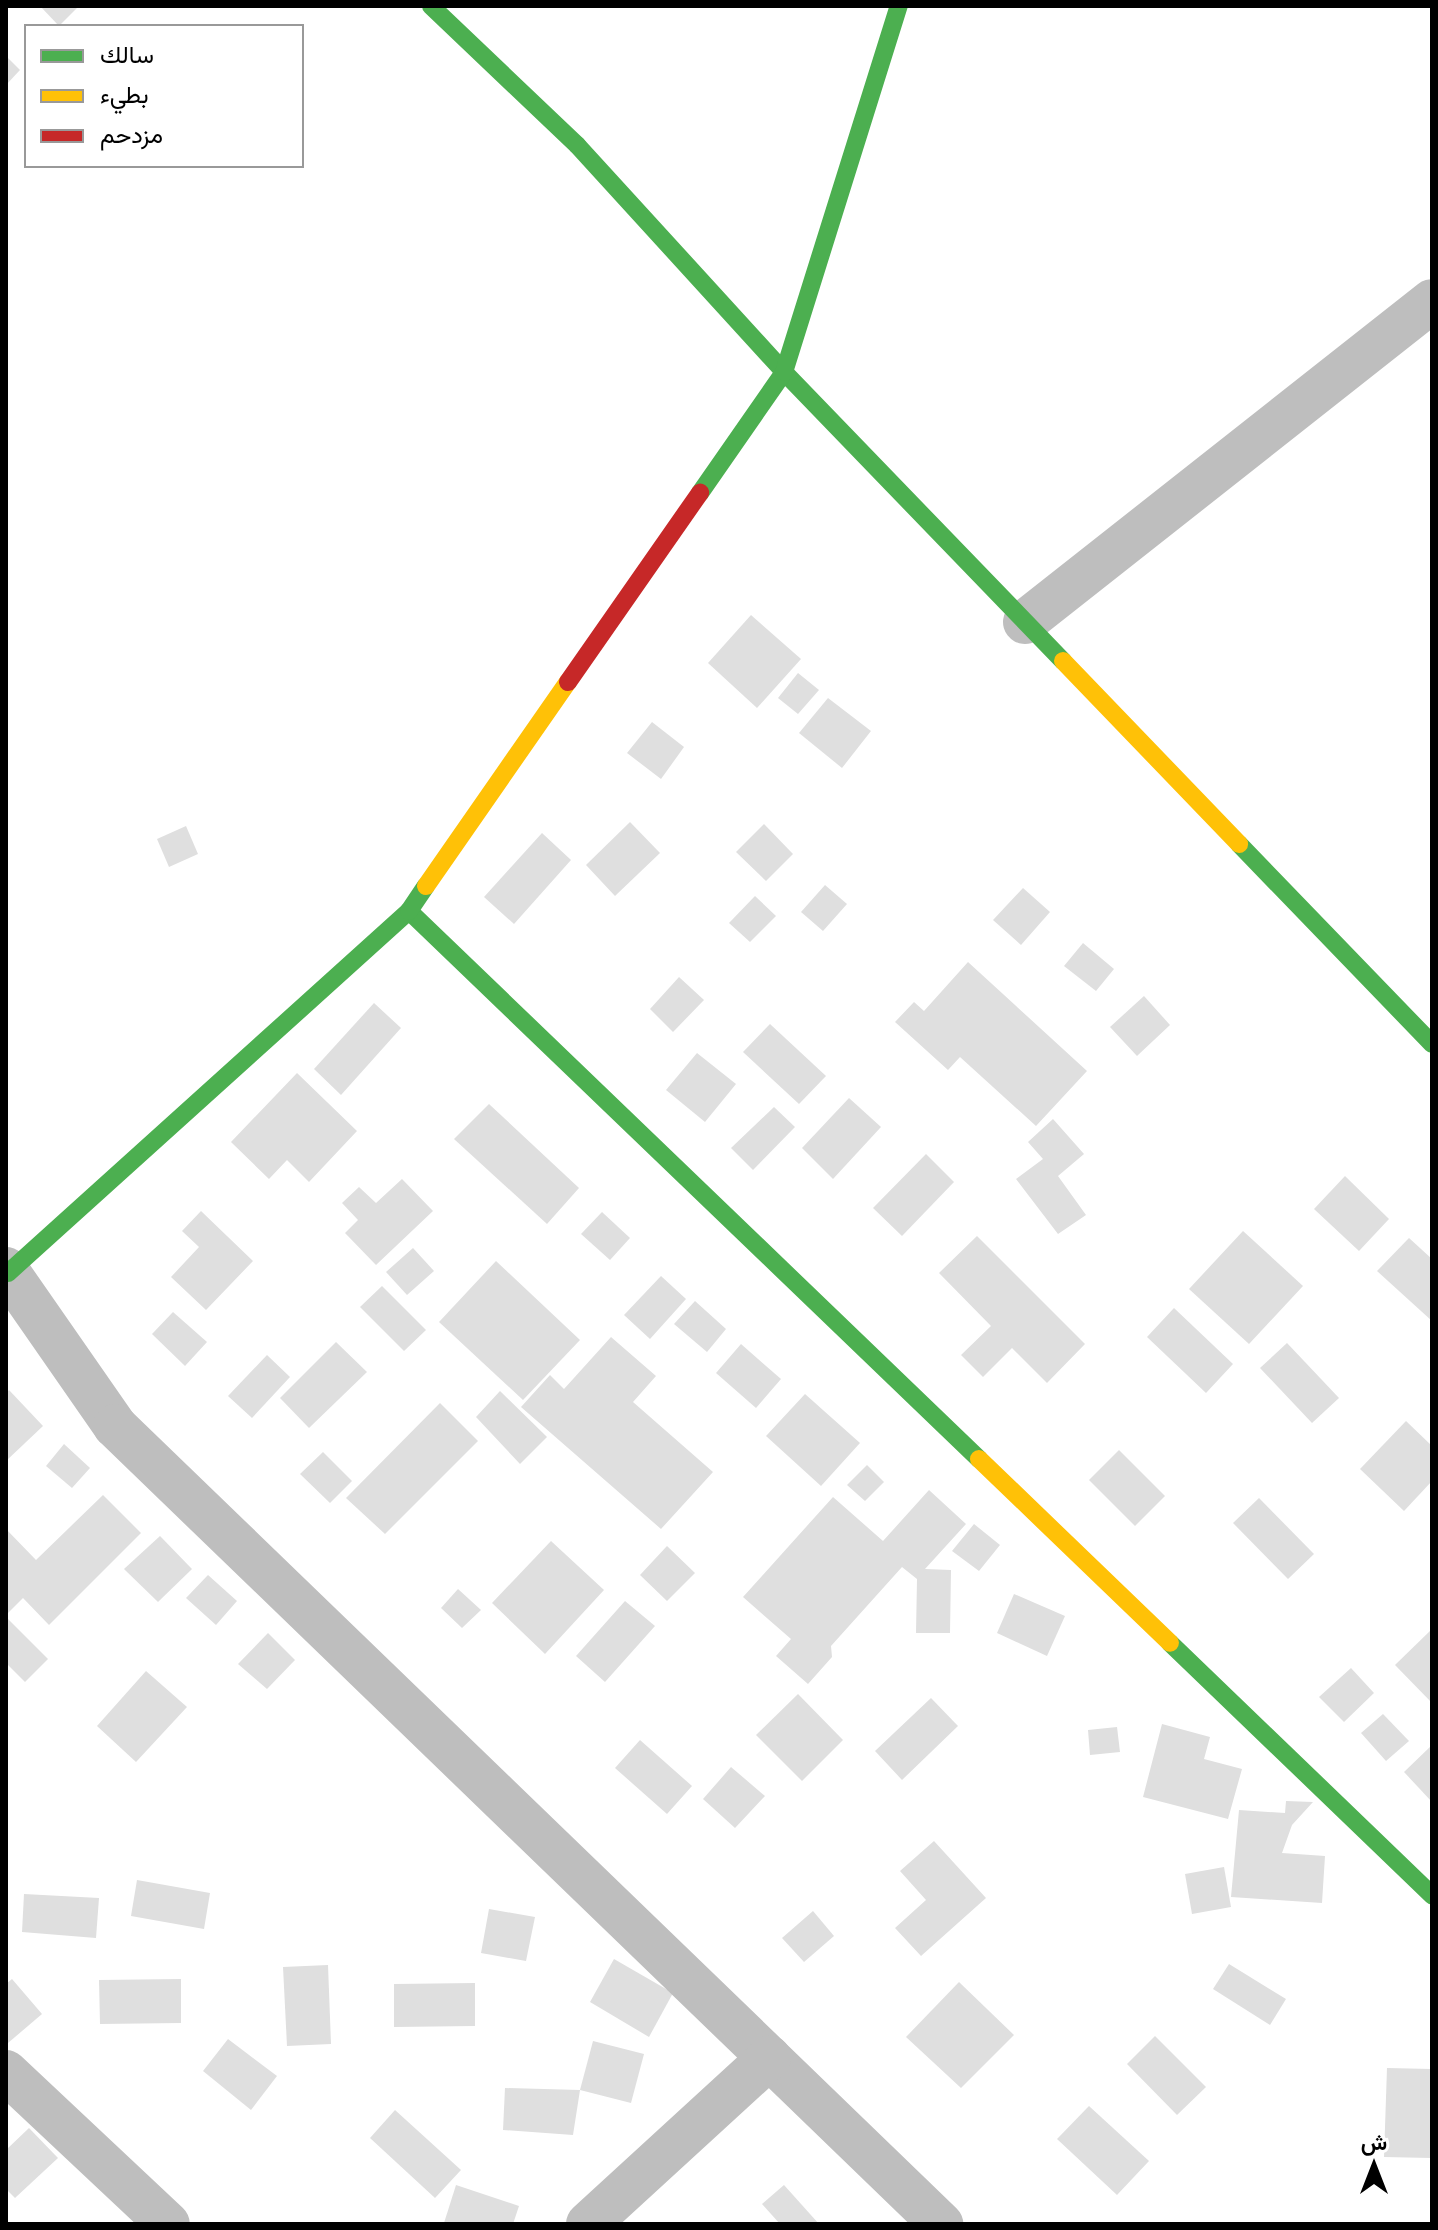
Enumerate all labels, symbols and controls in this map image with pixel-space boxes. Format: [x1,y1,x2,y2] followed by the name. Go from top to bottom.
[24,24,304,168] legend
[100,37,154,70] text: سالك
[100,77,149,110] text: بطيء
[100,117,163,150] text: مزدحم
[1334,2126,1414,2206] north arrow
[1361,2127,1387,2157] text: ش

